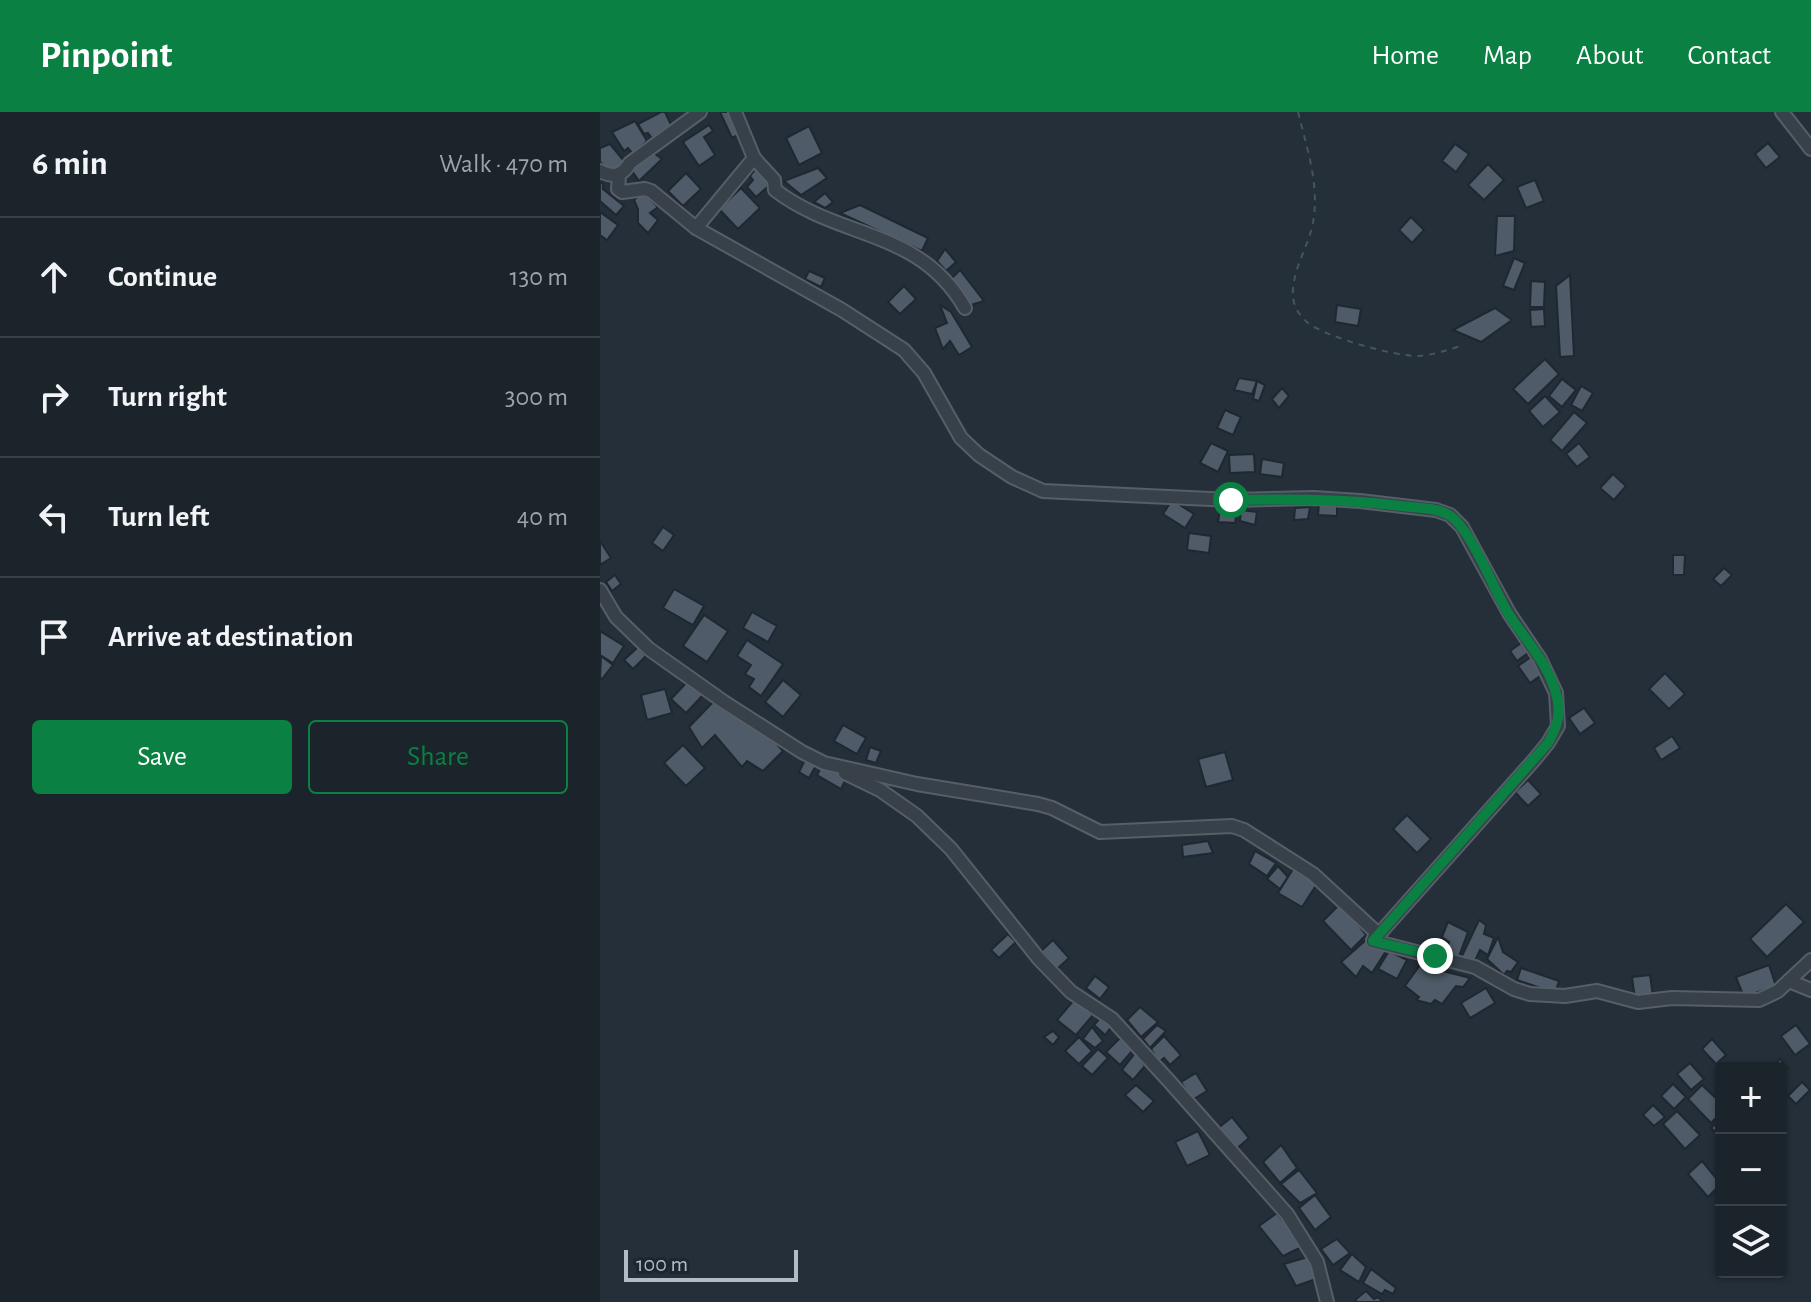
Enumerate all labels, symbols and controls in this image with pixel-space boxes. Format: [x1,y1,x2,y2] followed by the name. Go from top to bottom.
[40,37,172,75] text: Pinpoint
[1372,42,1439,70] text: Home
[1483,42,1532,70] text: Map
[1576,42,1644,70] text: About
[1688,42,1771,70] text: Contact
[32,147,108,181] text: 6 min
[439,151,568,177] text: Walk · 470 m
[32,255,76,299] icon: ahead
[108,262,217,292] text: Continue
[510,264,568,290] text: 130 m
[32,375,76,419] icon: right
[108,382,227,412] text: Turn right
[505,384,568,410] text: 300 m
[1213,482,1249,518] route start
[32,495,76,539] icon: left
[108,502,209,532] text: Turn left
[517,504,568,530] text: 40 m
[32,615,76,659] icon: arrive
[108,622,354,652] text: Arrive at destination
[32,720,292,794] button: Save
[308,720,568,794] button: Share
[1417,938,1453,974] route end
[1715,1062,1787,1278] map controls
[1715,1062,1787,1134] button: +
[1715,1134,1787,1206] button: −
[1715,1206,1787,1278] button: layers
[624,1246,798,1282] scale bar
[636,1253,688,1275] text: 100 m

